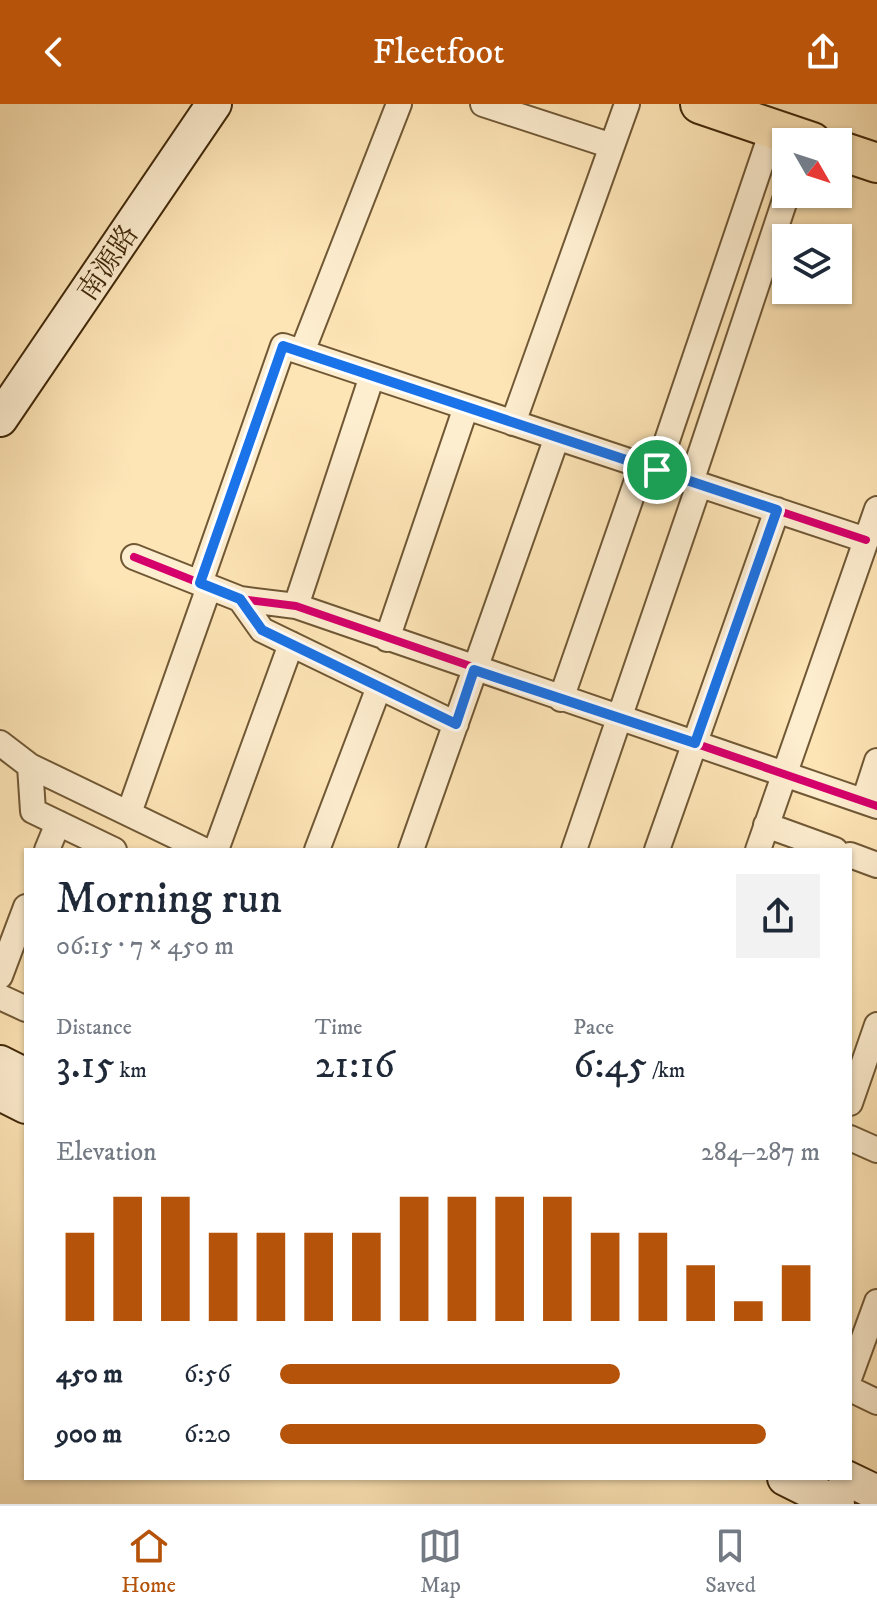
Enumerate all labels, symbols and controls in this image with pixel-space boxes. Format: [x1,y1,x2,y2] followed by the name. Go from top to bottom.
[32,30,76,74] icon: back
[373,30,504,75] text: Fleetfoot
[801,30,845,74] icon: share
[772,128,852,208] north arrow
[772,128,852,304] map controls
[70,218,146,307] street label: 南源路
[772,224,852,304] button: layers
[623,436,691,504] pin
[635,448,679,492] icon: arrive
[56,872,282,927] text: Morning run
[736,874,820,958] button: share
[56,930,234,963] text: 06:15 · 7 × 450 m
[56,1014,132,1041] text: Distance
[315,1014,362,1041] text: Time
[573,1014,614,1041] text: Pace
[56,1041,115,1091] text: 3.15
[315,1041,395,1091] text: 21:16
[573,1041,647,1091] text: 6:45
[115,1057,147,1084] text: km
[647,1057,685,1084] text: /km
[56,1136,157,1169] text: Elevation
[701,1136,820,1169] text: 284–287 m
[56,1358,123,1391] text: 450 m
[184,1358,231,1391] text: 6:56
[56,1418,122,1451] text: 900 m
[184,1418,231,1451] text: 6:20
[121,1524,176,1599] tab: Home
[418,1524,462,1599] tab: Map
[705,1524,756,1599] tab: Saved

